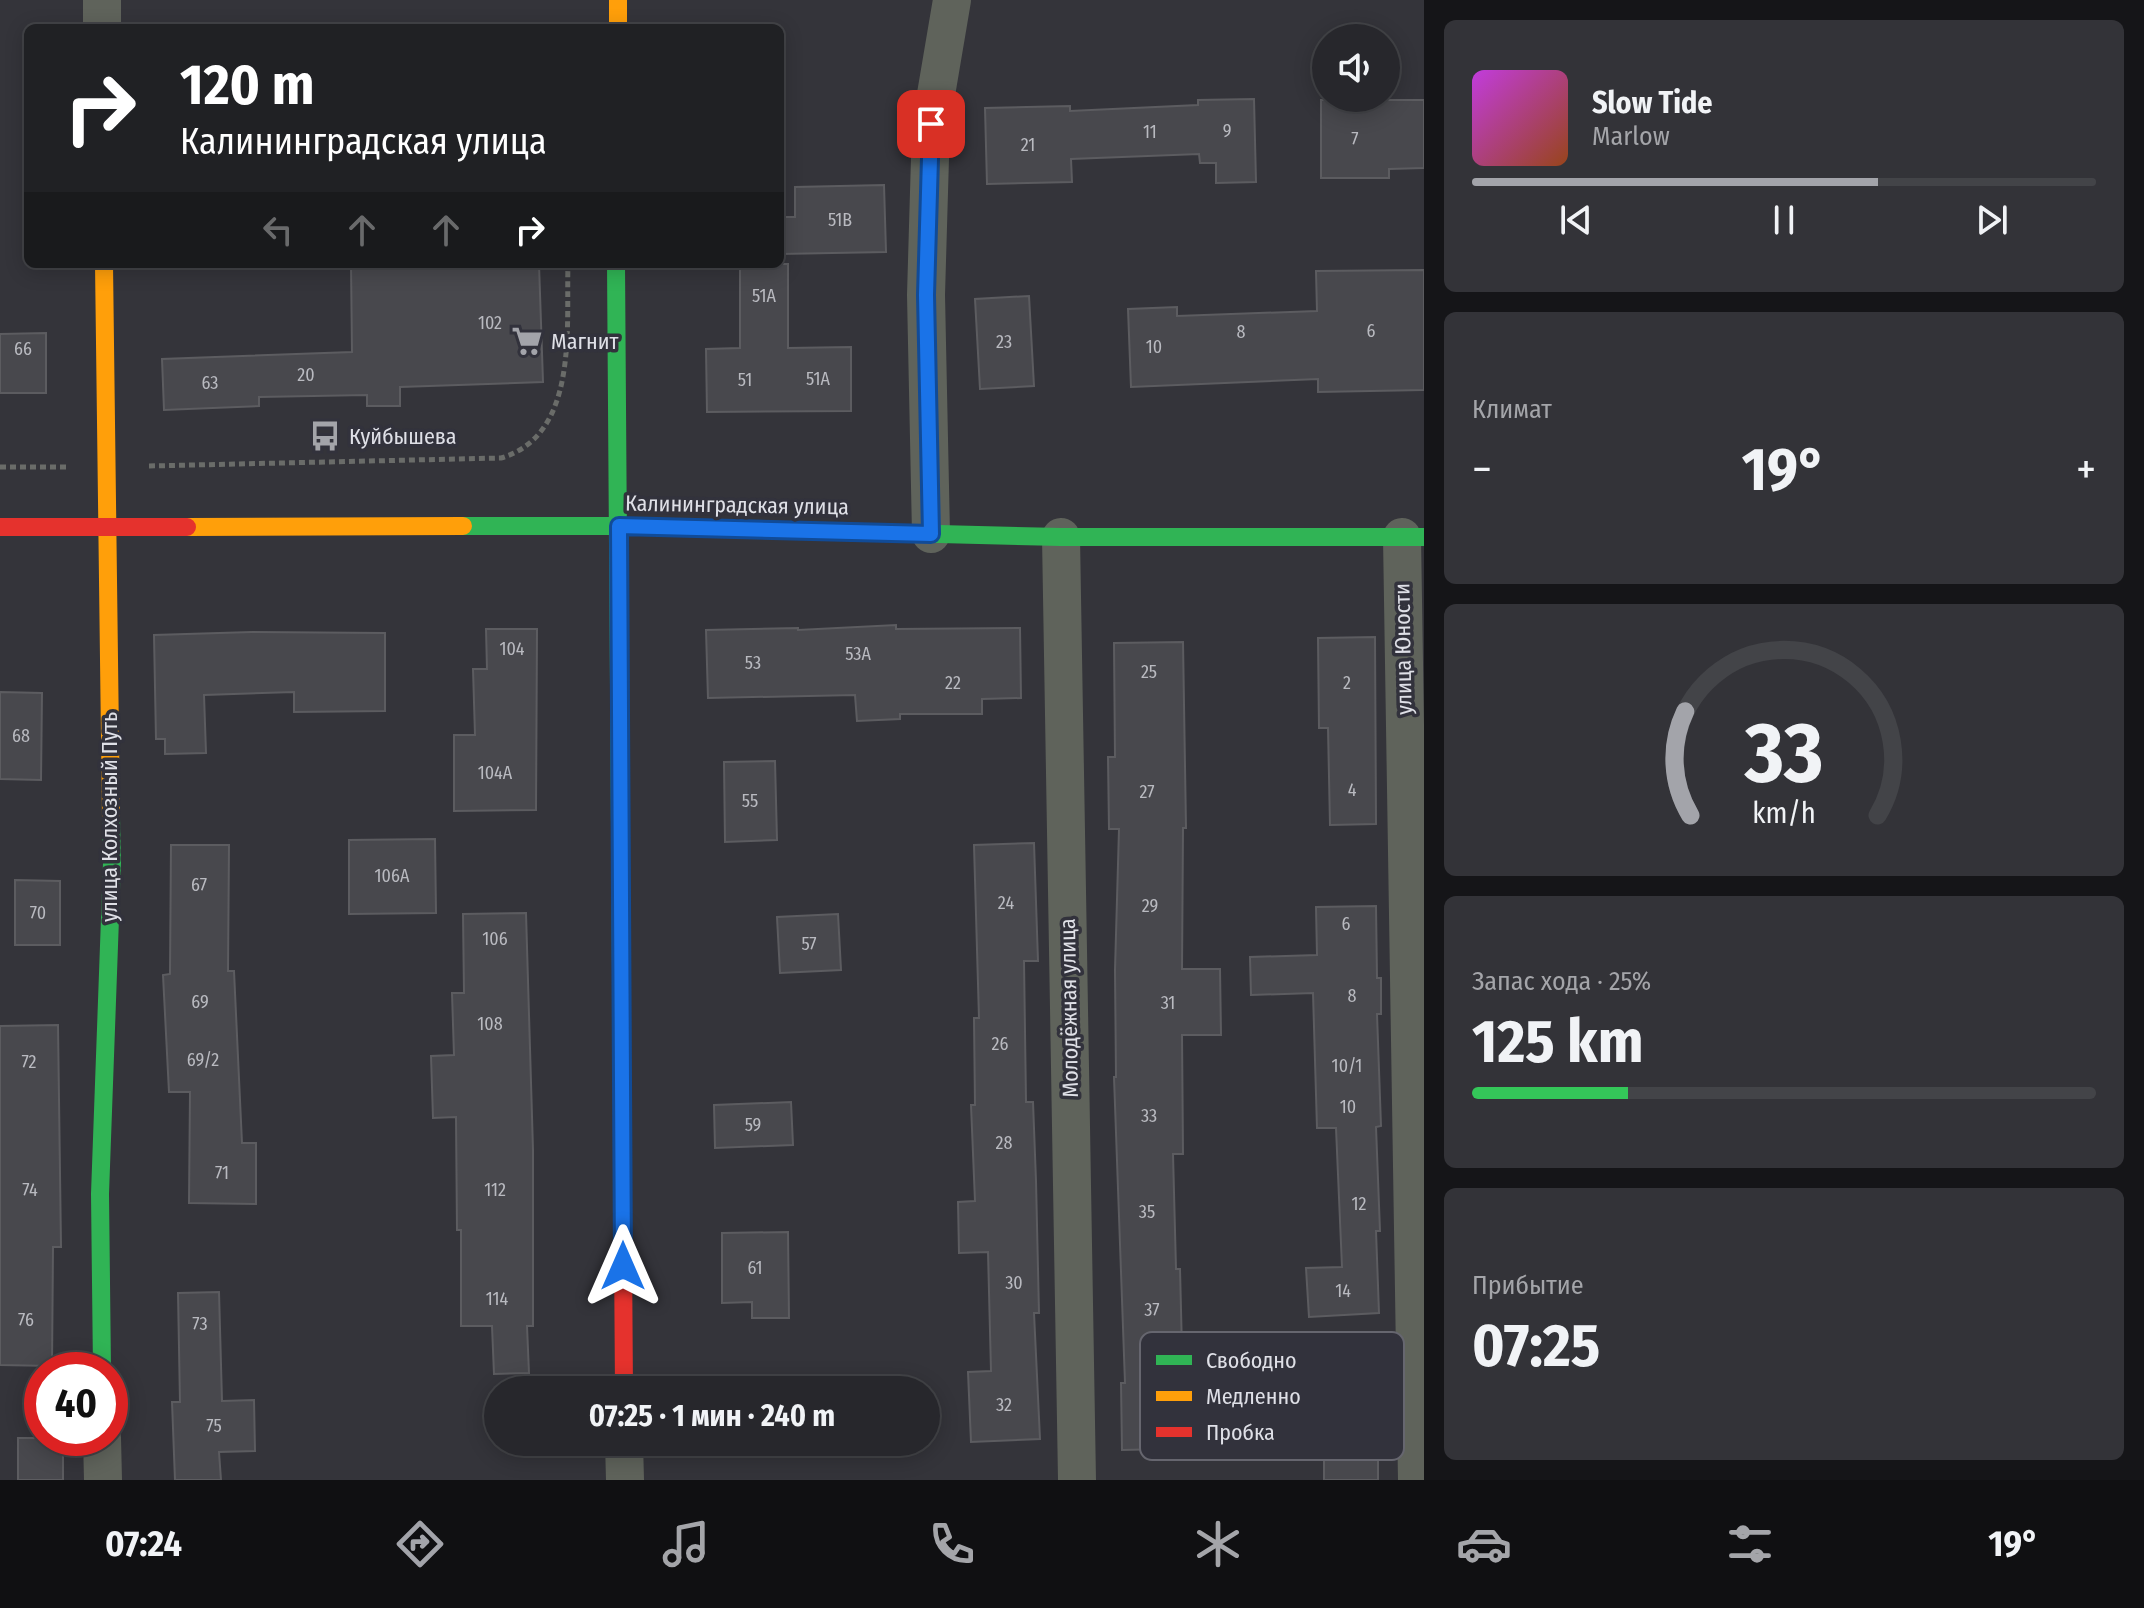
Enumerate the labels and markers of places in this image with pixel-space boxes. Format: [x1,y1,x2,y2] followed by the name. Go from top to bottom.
[897,90,965,158] pin
[510,324,544,358] supermarket icon: Магнит
[551,328,618,355] place label: Магнит
[308,419,342,453] bus stop icon: Куйбышева
[349,423,456,450] place label: Куйбышева

